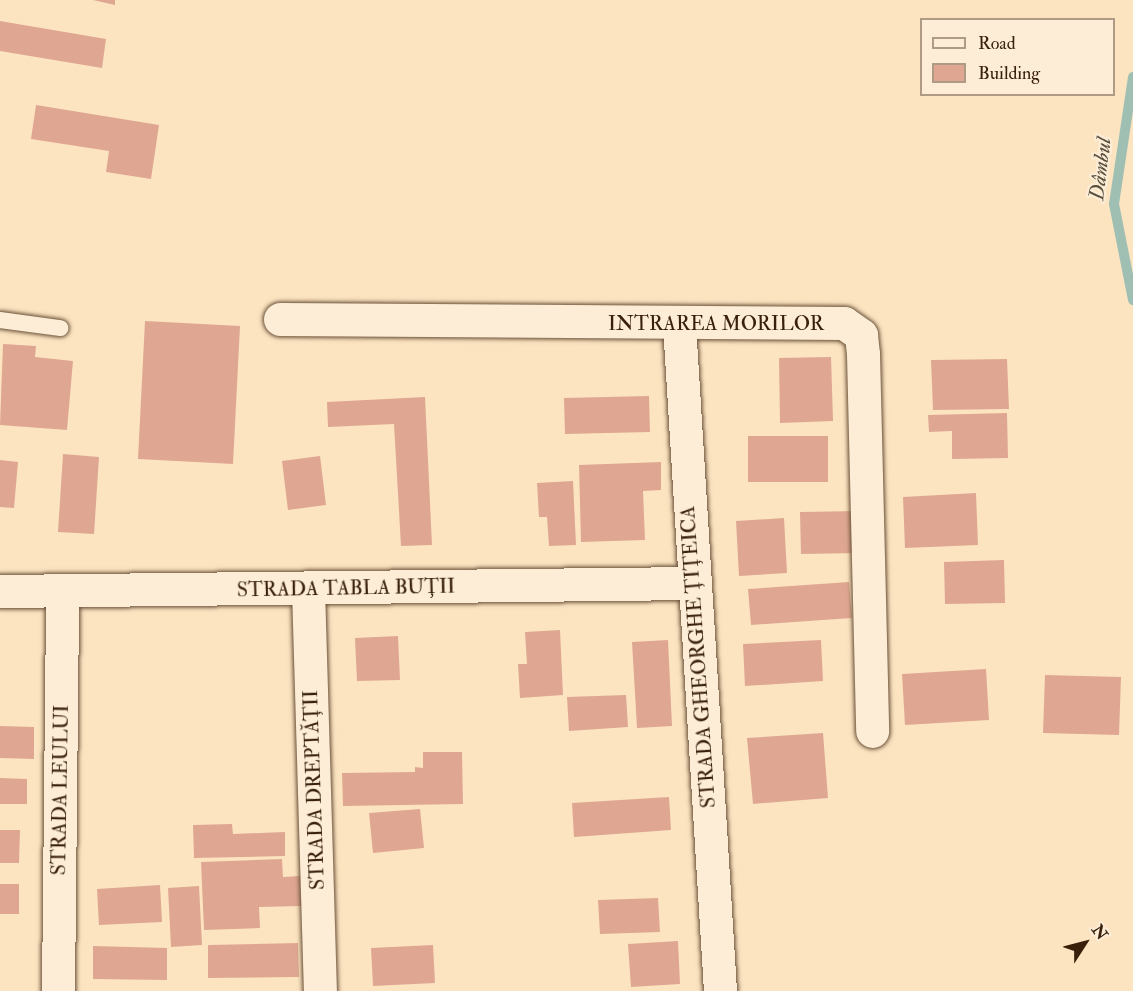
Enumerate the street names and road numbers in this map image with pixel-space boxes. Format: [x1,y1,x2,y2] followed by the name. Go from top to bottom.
[608,311,824,335] street label: INTRAREA MORILOR
[675,505,721,809] street label: STRADA GHEORGHE ȚIȚEICA
[237,574,455,602] street label: STRADA TABLA BUȚII
[299,690,329,890] street label: STRADA DREPTĂȚII
[47,704,73,876] street label: STRADA LEULUI

